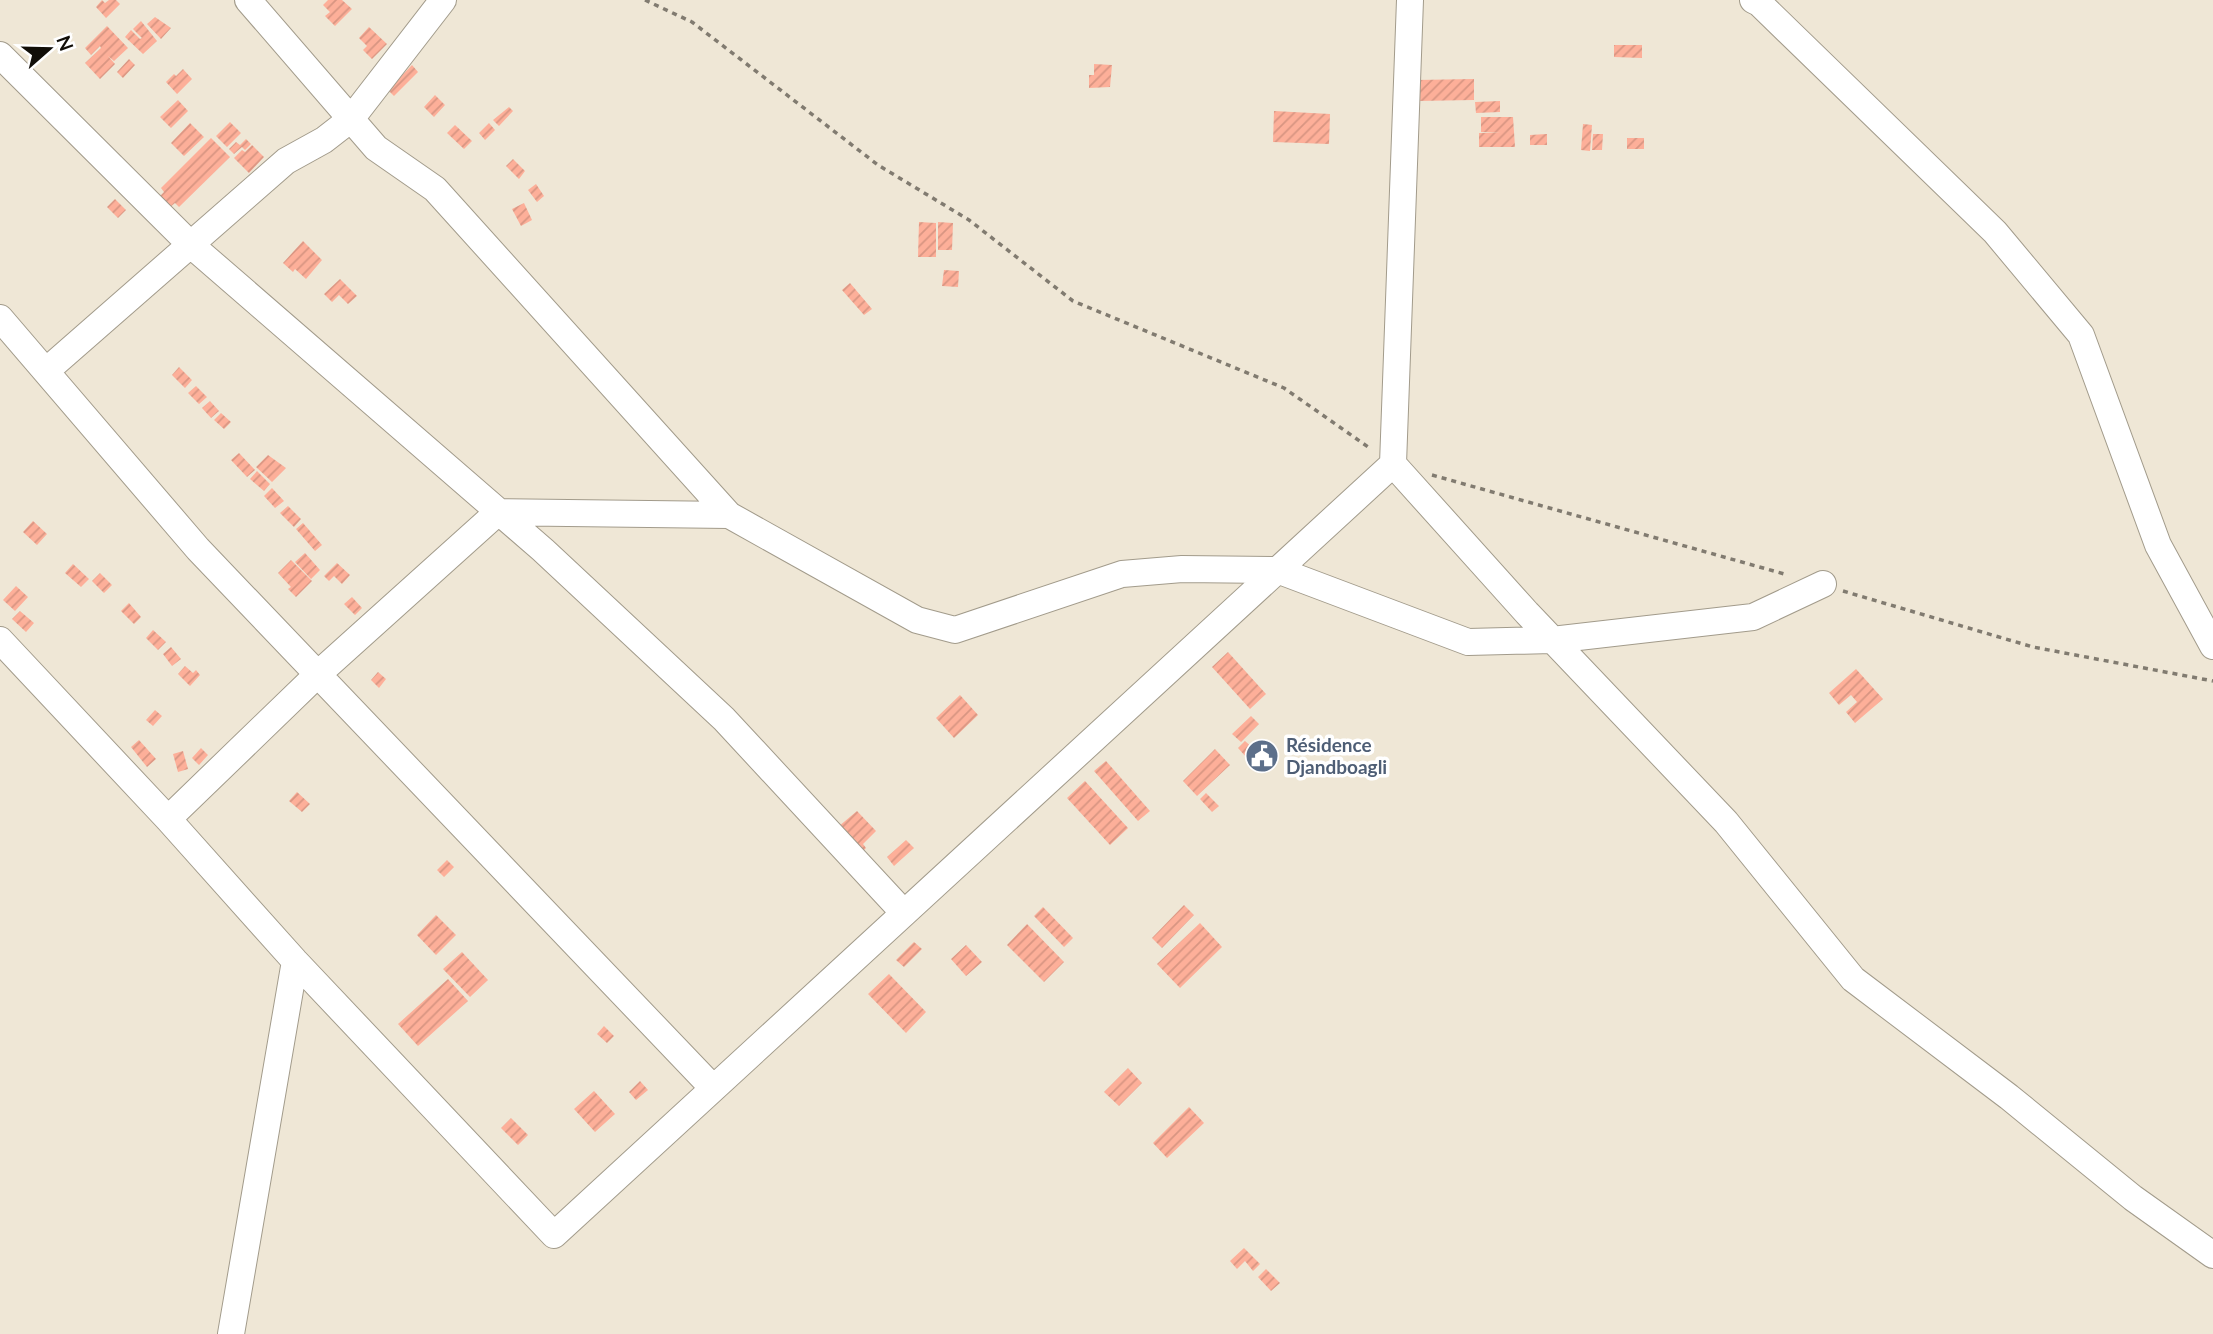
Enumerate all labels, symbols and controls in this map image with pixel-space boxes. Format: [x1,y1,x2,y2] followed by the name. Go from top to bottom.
[14,14,84,84] north arrow
[52,32,79,54] text: N
[1286,733,1387,778] place label: Résidence Djandboagli
[1243,737,1281,775] public building icon: Résidence Djandboagli

